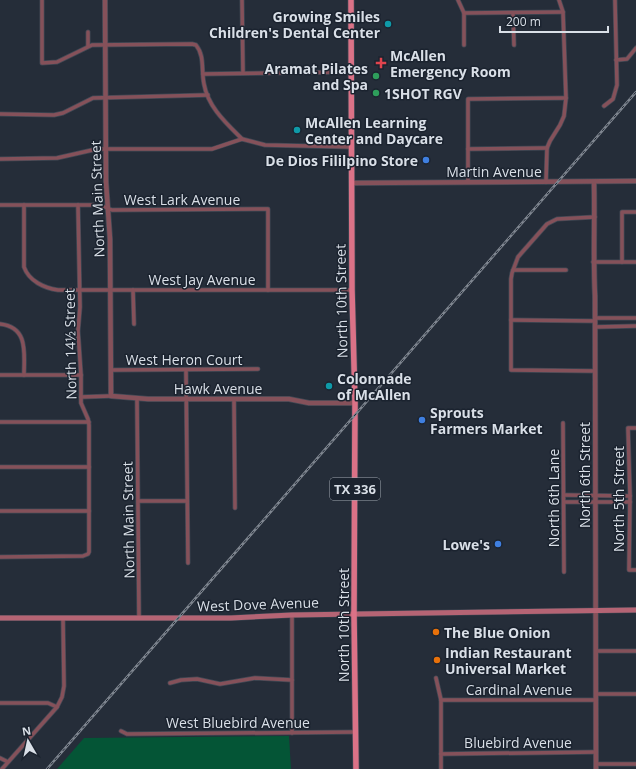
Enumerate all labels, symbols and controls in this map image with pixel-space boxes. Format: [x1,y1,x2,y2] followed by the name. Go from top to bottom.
[209,7,381,42] place label: Growing Smiles Children's Dental Center
[500,8,608,34] scale bar
[506,13,541,30] text: 200 m
[383,19,393,29] marker: Growing Smiles Children's Dental Center
[390,46,511,81] place label: McAllen Emergency Room
[375,57,387,69] marker: McAllen Emergency Room
[265,59,368,94] place label: Aramat Pilates and Spa
[371,71,381,81] marker: Aramat Pilates and Spa
[384,84,463,103] place label: 1SHOT RGV
[371,88,381,98] marker: 1SHOT RGV
[305,113,443,148] place label: McAllen Learning Center and Daycare
[292,125,302,135] marker: McAllen Learning Center and Daycare
[85,140,109,258] street label: North Main Street
[265,151,418,170] place label: De Dios Fililpino Store
[421,155,431,165] marker: De Dios Fililpino Store
[446,162,542,181] street label: Martin Avenue
[124,190,240,209] street label: West Lark Avenue
[331,244,351,358] street label: North 10th Street
[148,270,256,289] street label: West Jay Avenue
[60,288,80,400] street label: North 14½ Street
[125,350,243,369] street label: West Heron Court
[337,369,412,404] place label: Colonnade of McAllen
[174,379,262,398] street label: Hawk Avenue
[324,381,334,391] marker: Colonnade of McAllen
[430,403,543,438] place label: Sprouts Farmers Market
[417,415,427,425] marker: Sprouts Farmers Market
[575,422,594,528] street label: North 6th Street
[609,446,628,552] street label: North 5th Street
[544,449,563,547] street label: North 6th Lane
[117,461,139,579] street label: North Main Street
[330,478,380,500] road number: TX 336
[442,535,490,554] place label: Lowe's
[493,539,503,549] marker: Lowe's
[334,568,353,682] street label: North 10th Street
[197,592,319,616] street label: West Dove Avenue
[444,623,551,642] place label: The Blue Onion
[431,627,441,637] marker: The Blue Onion
[445,643,572,678] place label: Indian Restaurant Universal Market
[432,655,442,665] marker: Indian Restaurant Universal Market
[466,680,572,699] street label: Cardinal Avenue
[166,713,310,732] street label: West Bluebird Avenue
[8,721,48,761] north arrow
[21,723,32,739] text: N
[464,733,572,752] street label: Bluebird Avenue

